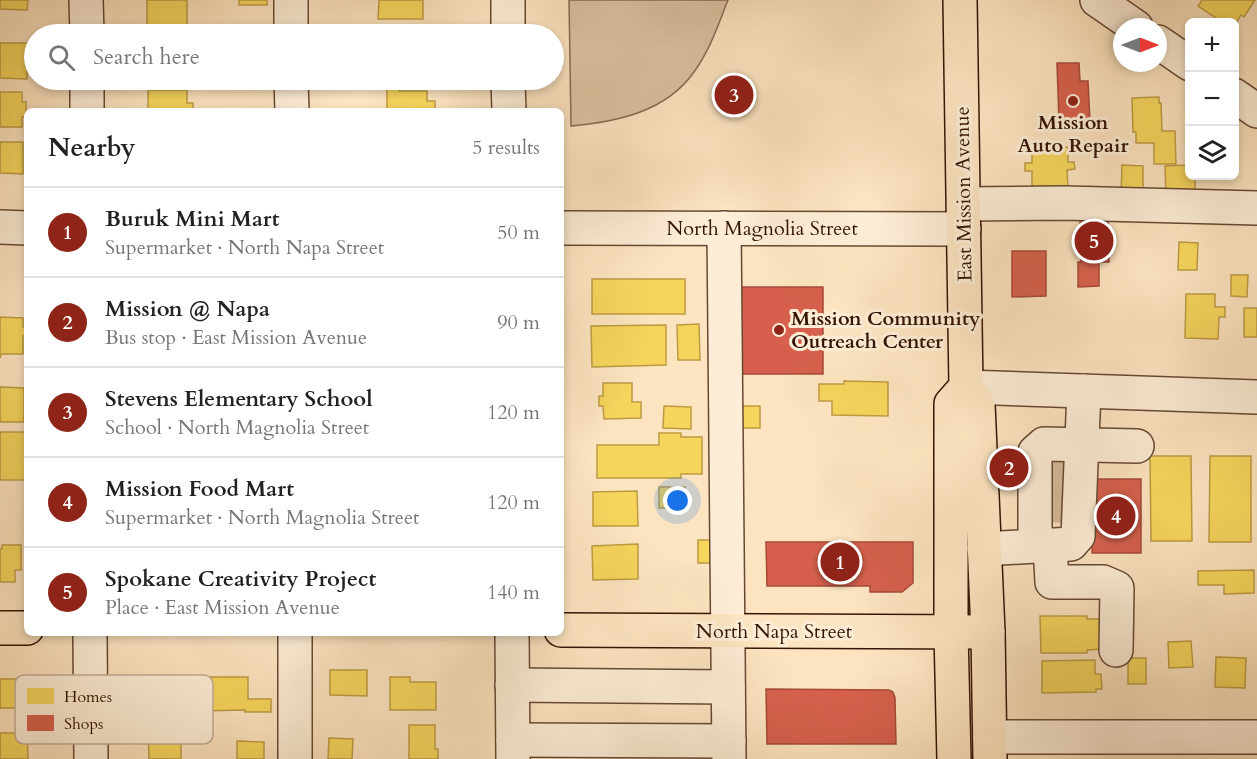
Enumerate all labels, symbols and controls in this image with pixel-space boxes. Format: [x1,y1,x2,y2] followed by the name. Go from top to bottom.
[1113,18,1167,72] north arrow
[1185,18,1239,180] map controls
[1185,18,1239,72] button: +
[24,24,564,90] search box
[45,41,78,74] icon: search
[93,42,200,72] text: Search here
[714,72,754,118] pin: 3
[1185,72,1239,126] button: −
[1066,94,1080,108] marker: Mission Auto Repair
[948,106,979,282] street label: East Mission Avenue
[1018,109,1129,159] place label: Mission Auto Repair
[1185,126,1239,180] button: layers
[48,130,136,165] text: Nearby
[472,134,540,161] text: 5 results
[105,204,279,234] text: Buruk Mini Mart
[666,215,858,242] street label: North Magnolia Street
[1074,218,1114,264] pin: 5
[62,219,73,246] text: 1
[497,219,540,246] text: 50 m
[105,234,384,261] text: Supermarket · North Napa Street
[105,294,270,324] text: Mission @ Napa
[791,305,981,355] place label: Mission Community Outreach Center
[62,309,73,336] text: 2
[497,309,540,336] text: 90 m
[772,323,786,337] marker: Mission Community Outreach Center
[105,324,367,351] text: Bus stop · East Mission Avenue
[105,384,373,414] text: Stevens Elementary School
[62,399,73,426] text: 3
[487,399,540,426] text: 120 m
[105,414,369,441] text: School · North Magnolia Street
[990,446,1028,490] pin: 2
[105,474,294,504] text: Mission Food Mart
[663,486,692,515] your location
[62,489,73,516] text: 4
[487,489,540,516] text: 120 m
[1096,494,1136,538] pin: 4
[105,504,419,531] text: Supermarket · North Magnolia Street
[820,540,860,584] pin: 1
[105,564,376,594] text: Spokane Creativity Project
[62,579,73,606] text: 5
[487,579,540,606] text: 140 m
[105,594,340,621] text: Place · East Mission Avenue
[696,618,853,645] street label: North Napa Street
[15,675,213,744] legend
[64,686,112,708] text: Homes
[64,713,103,735] text: Shops

